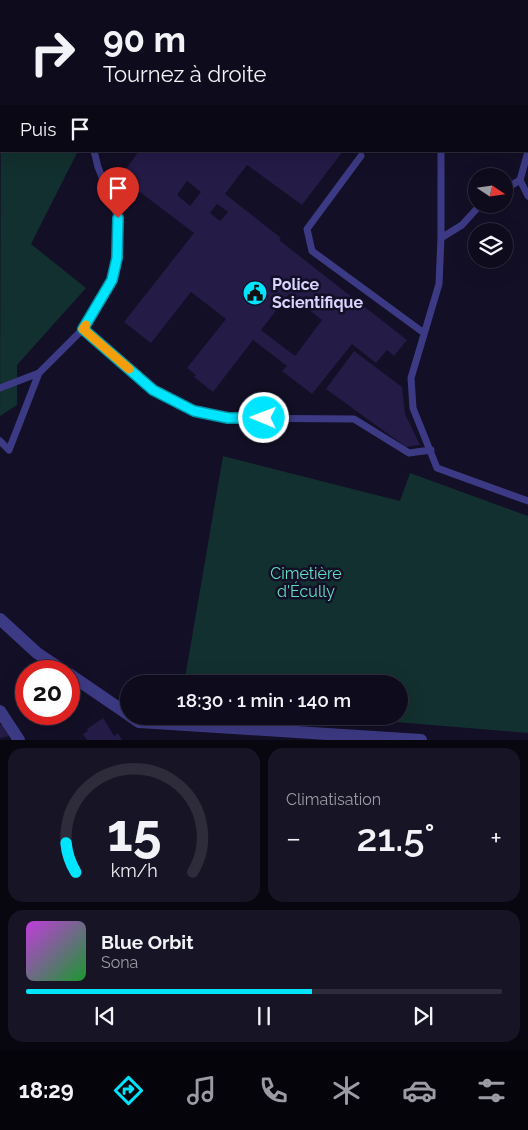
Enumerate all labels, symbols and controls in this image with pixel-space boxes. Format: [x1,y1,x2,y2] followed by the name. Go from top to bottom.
[103,19,186,60] text: 90 m
[20,20,85,85] icon: right
[103,61,267,87] text: Tournez à droite
[66,115,94,143] icon: arrive
[20,118,56,140] text: Puis
[97,167,139,218] pin
[468,168,512,212] north arrow
[468,168,513,268] map controls
[104,174,132,202] icon: arrive
[468,223,513,268] button: layers
[272,275,363,312] place label: Police Scientifique
[242,280,268,306] public building icon: Police Scientifique
[237,391,289,443] position arrow
[270,564,342,601] park label: Cimetière d'Écully
[15,660,80,725] speed limit sign: 20
[177,689,351,711] text: 18:30 · 1 min · 140 m
[286,790,381,809] text: Climatisation
[107,802,161,863] text: 15
[357,815,435,860] text: 21.5°
[286,822,301,855] text: −
[490,822,502,855] text: +
[110,860,158,881] text: km/h
[101,931,193,953] text: Blue Orbit
[101,953,138,972] text: Sona
[91,1002,119,1030] icon: previous
[250,1002,278,1030] icon: pause
[409,1002,437,1030] icon: next
[111,1073,146,1108] icon: directions
[184,1073,219,1108] icon: music
[256,1073,291,1108] icon: phone
[329,1073,364,1108] icon: climate
[402,1073,437,1108] icon: car
[474,1073,509,1108] icon: filters
[19,1077,74,1103] text: 18:29

